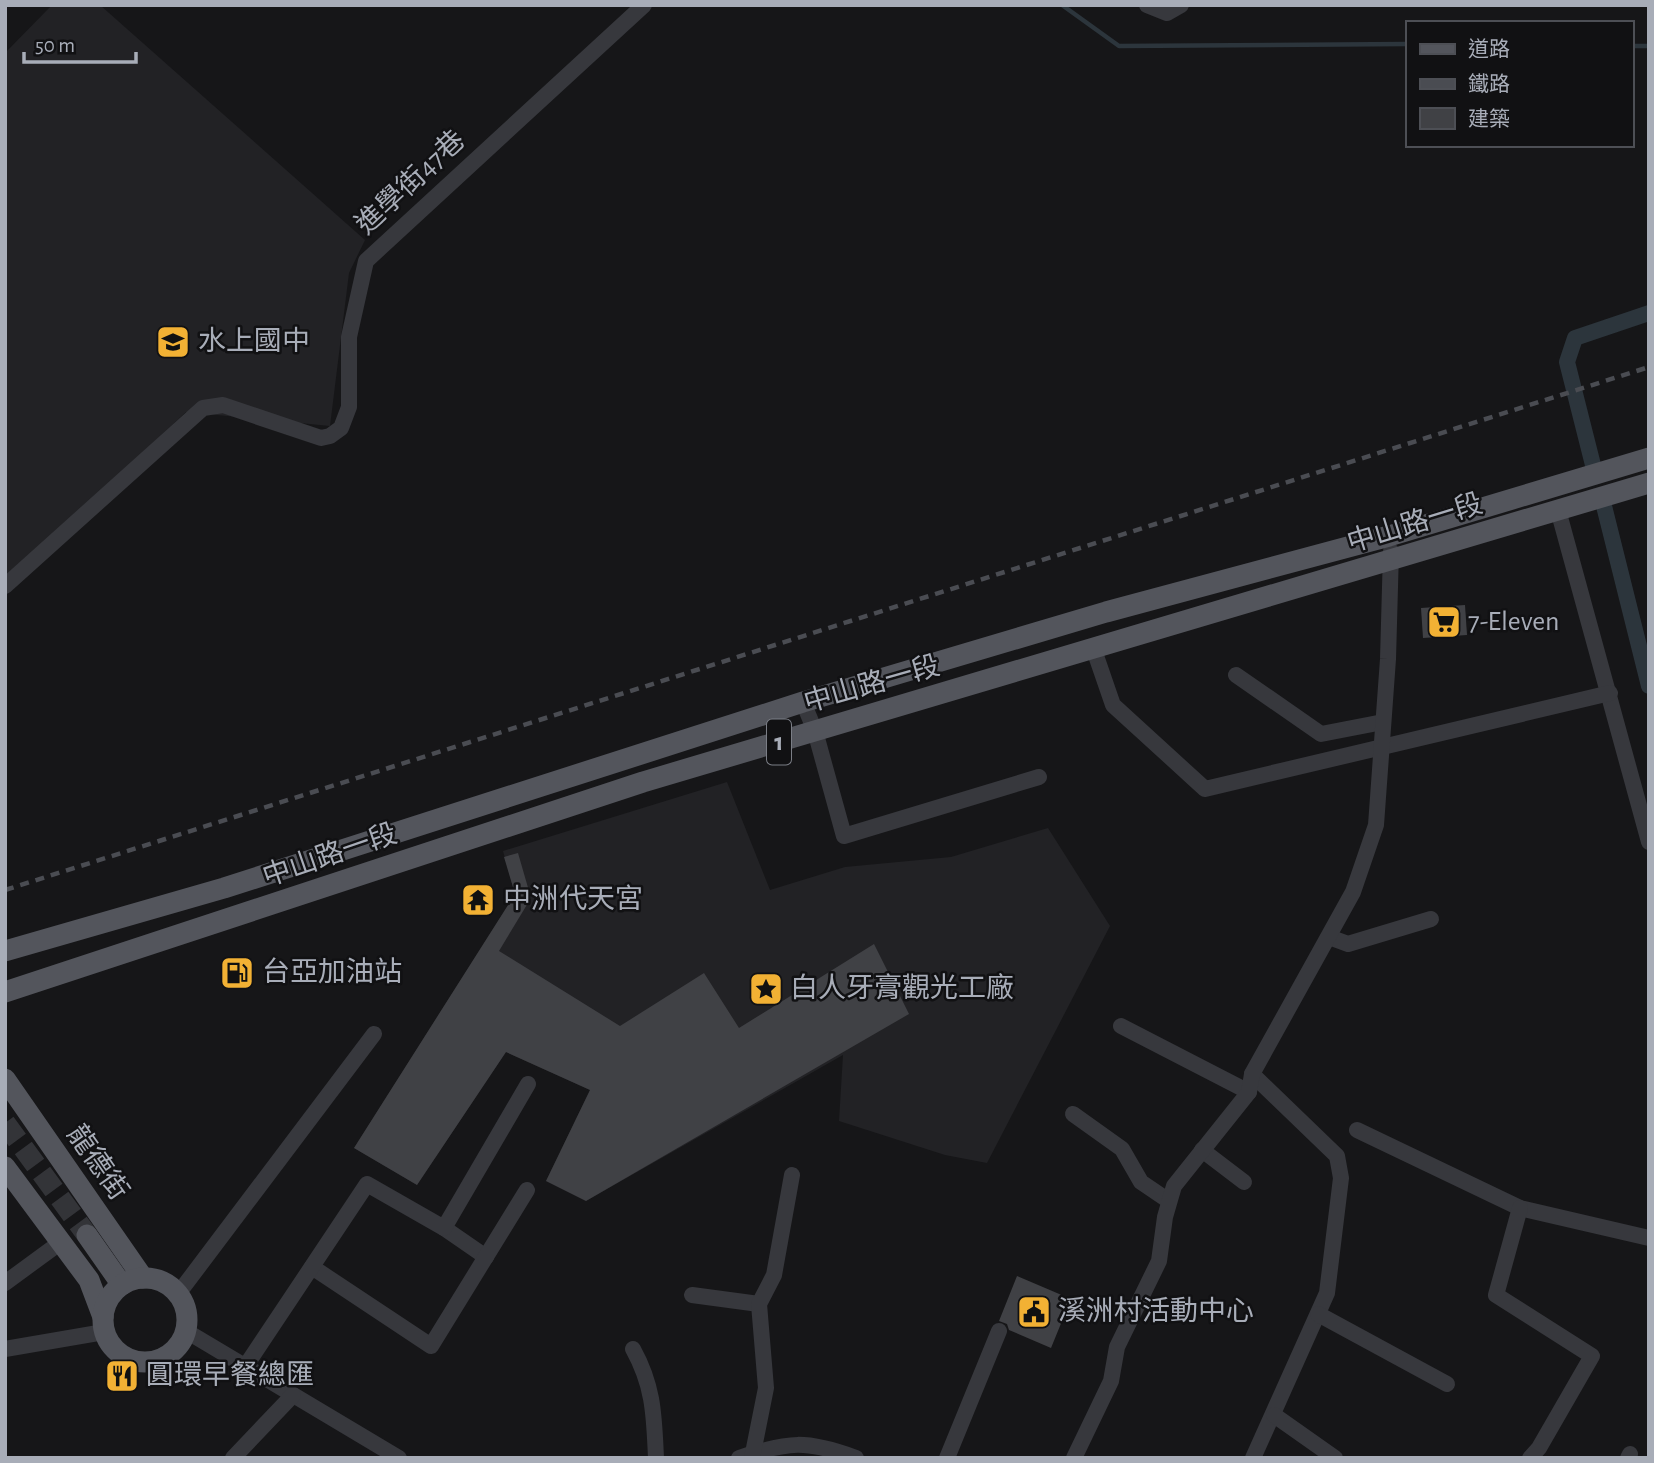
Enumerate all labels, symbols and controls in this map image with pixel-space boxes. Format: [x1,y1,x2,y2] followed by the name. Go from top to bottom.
[24,21,136,65] scale bar
[1406,21,1633,147] legend
[35,35,75,56] text: 50 m
[1468,38,1510,60] text: 道路
[1468,73,1510,95] text: 鐵路
[1468,108,1510,130] text: 建築
[350,125,471,240] street label: 進學街47巷
[154,323,192,361] school or university icon: 水上國中
[198,326,310,356] place label: 水上國中
[1343,488,1486,558] street label: 中山路一段
[1425,603,1463,641] supermarket icon: 7-Eleven
[1468,608,1560,636] place label: 7-Eleven
[800,650,943,718] street label: 中山路一段
[767,720,791,764] road number: 1
[259,818,401,892] street label: 中山路一段
[459,881,497,919] temple icon: 中洲代天宮
[503,884,643,914] place label: 中洲代天宮
[218,954,256,992] fuel station icon: 台亞加油站
[262,957,402,987] place label: 台亞加油站
[747,970,785,1008] place icon: 白人牙膏觀光工廠
[790,972,1014,1003] place label: 白人牙膏觀光工廠
[61,1119,134,1205] street label: 龍德街
[1015,1293,1053,1331] public building icon: 溪洲村活動中心
[1058,1296,1254,1326] place label: 溪洲村活動中心
[103,1357,141,1395] restaurant icon: 圓環早餐總匯
[146,1360,314,1390] place label: 圓環早餐總匯

